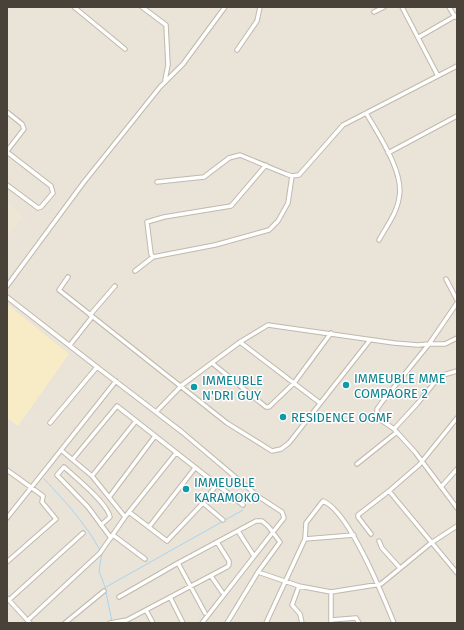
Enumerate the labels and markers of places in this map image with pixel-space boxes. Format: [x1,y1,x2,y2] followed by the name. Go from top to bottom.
[354,371,446,401] place label: IMMEUBLE MME COMPAORE 2
[202,373,263,403] place label: IMMEUBLE N'DRI GUY
[341,380,351,390] marker: IMMEUBLE MME COMPAORE 2
[189,382,199,392] marker: IMMEUBLE N'DRI GUY
[291,410,393,425] place label: RESIDENCE OGMF
[278,412,288,422] marker: RESIDENCE OGMF
[194,475,260,505] place label: IMMEUBLE KARAMOKO
[181,484,191,494] marker: IMMEUBLE KARAMOKO

